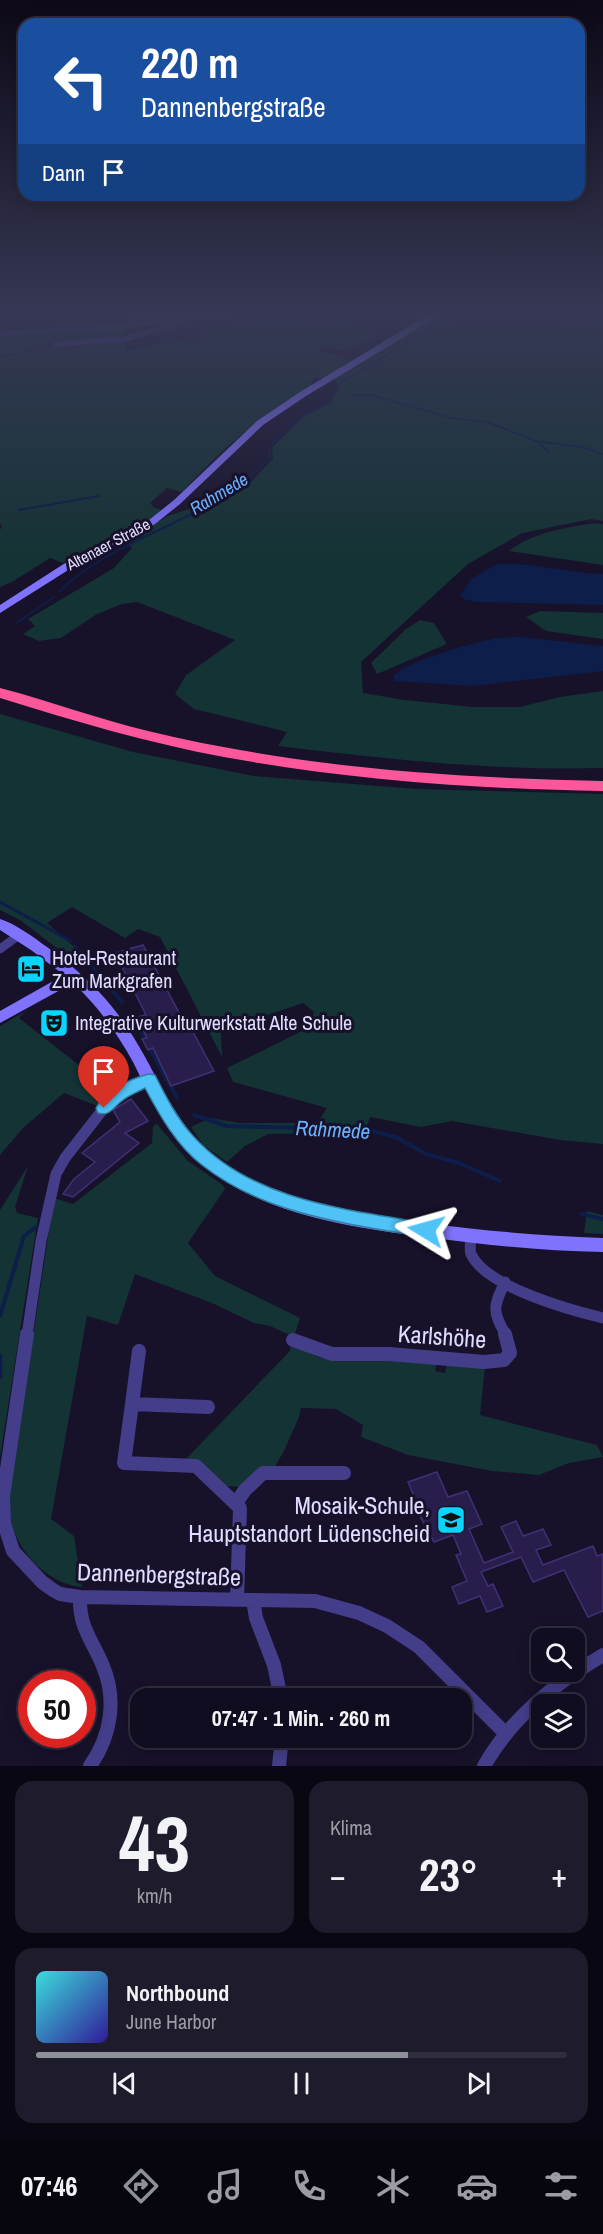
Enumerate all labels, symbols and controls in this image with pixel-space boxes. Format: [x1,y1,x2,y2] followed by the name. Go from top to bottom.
[141,35,239,91] text: 220 m
[42,42,120,120] icon: left
[141,89,326,125] text: Dannenbergstraße
[97,156,130,189] icon: arrive
[42,158,85,188] text: Dann
[185,466,253,521] water label: Rahmede
[61,513,154,576] street label: Altenaer Straße
[52,944,176,994] place label: Hotel-Restaurant Zum Markgrafen
[15,953,47,985] hotel icon: Hotel-Restaurant Zum Markgrafen
[38,1007,70,1039] theatre icon: Integrative Kulturwerkstatt Alte Schule
[75,1009,352,1036] place label: Integrative Kulturwerkstatt Alte Schule
[78,1046,129,1108] pin
[87,1055,120,1088] icon: arrive
[295,1113,371,1146] water label: Rahmede
[394,1198,458,1262] position arrow
[397,1317,487,1355] street label: Karlshöhe
[188,1489,430,1549] place label: Mosaik-Schule, Hauptstandort Lüdenscheid
[435,1504,467,1536] school or university icon: Mosaik-Schule, Hauptstandort Lüdenscheid
[76,1555,242,1593] street label: Dannenbergstraße
[531,1628,585,1748] map controls
[531,1628,585,1682] button: search
[18,1670,96,1748] speed limit sign: 50
[531,1694,585,1748] button: layers
[212,1703,390,1733] text: 07:47 · 1 Min. · 260 m
[119,1790,190,1895] text: 43
[330,1814,372,1841] text: Klima
[419,1844,478,1905] text: 23°
[330,1853,346,1897] text: −
[551,1853,567,1897] text: +
[137,1882,172,1909] text: km/h
[126,1978,229,2008] text: Northbound
[126,2008,216,2035] text: June Harbor
[108,2067,141,2100] icon: previous
[285,2067,318,2100] icon: pause
[462,2067,495,2100] icon: next
[120,2165,162,2207] icon: directions
[204,2165,246,2207] icon: music
[288,2165,330,2207] icon: phone
[372,2165,414,2207] icon: climate
[456,2165,498,2207] icon: car
[540,2165,582,2207] icon: filters
[21,2168,78,2204] text: 07:46

